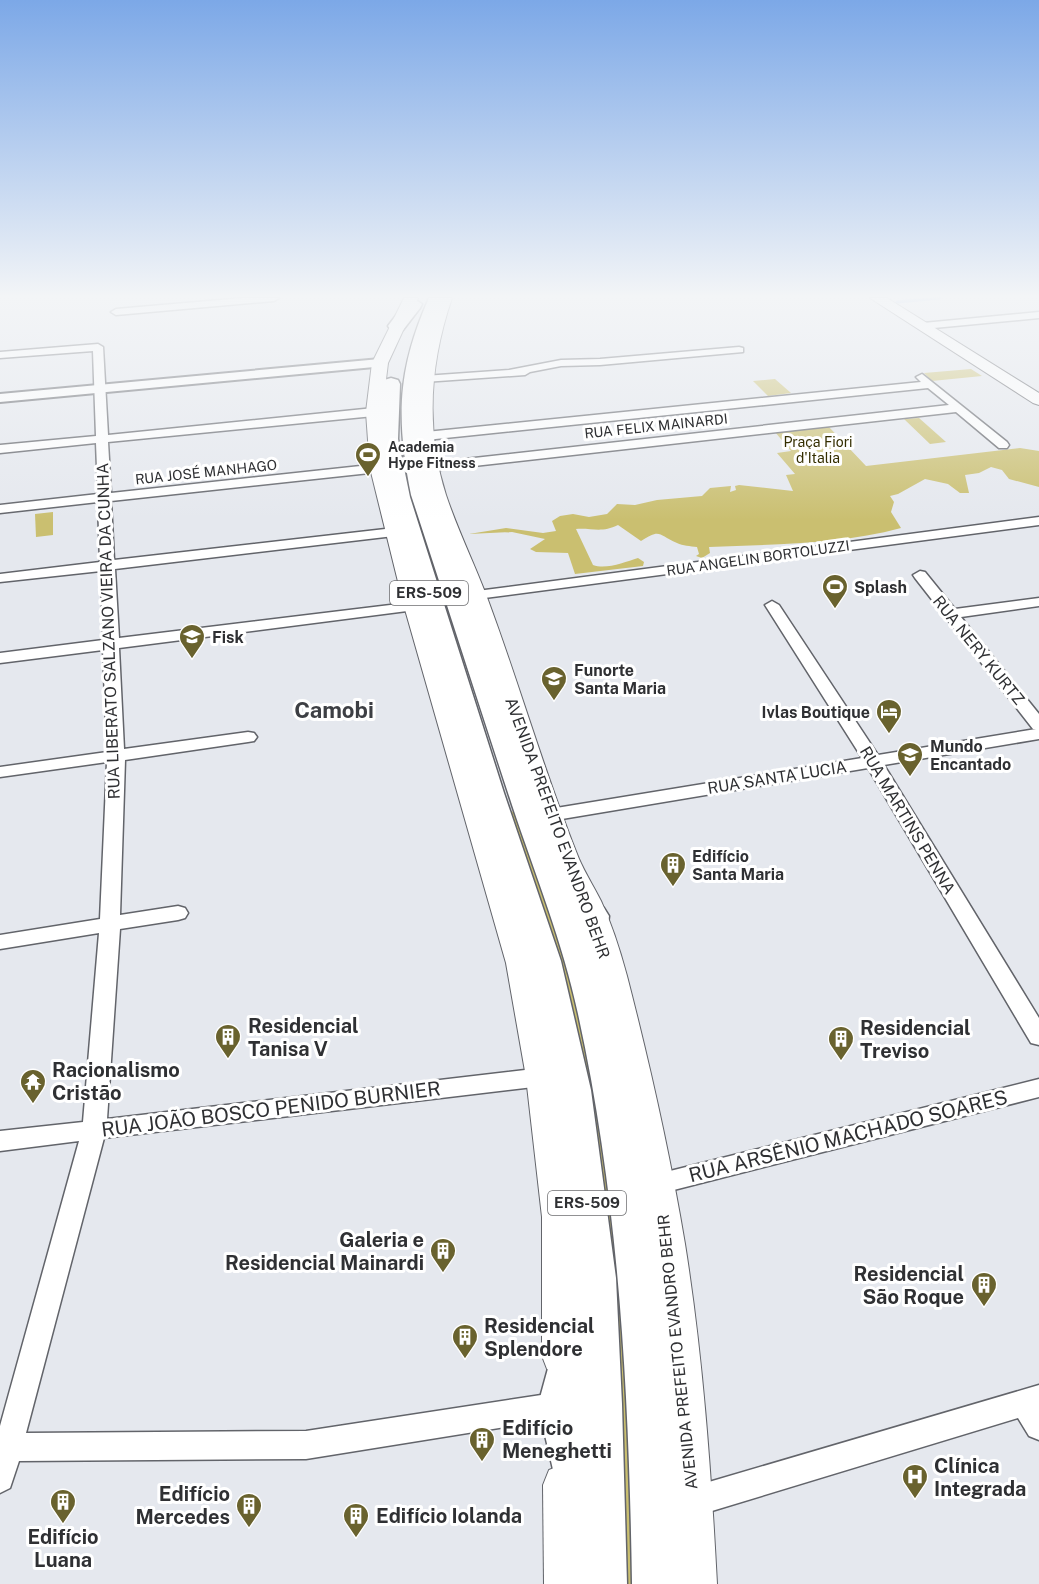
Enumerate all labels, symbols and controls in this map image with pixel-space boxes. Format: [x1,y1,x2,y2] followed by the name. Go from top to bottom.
[584,411,728,441] street label: RUA FELIX MAINARDI
[783,434,853,466] park label: Praça Fiori d'Italia
[388,439,476,471] place label: Academia Hype Fitness
[353,440,383,478] sports icon: Academia Hype Fitness
[134,456,278,487] street label: RUA JOSÉ MANHAGO
[93,462,124,800] street label: RUA LIBERATO SALZANO VIEIRA DA CUNHA
[666,537,850,579] street label: RUA ANGELIN BORTOLUZZI
[820,572,850,610] sports icon: Splash
[854,578,907,597] place label: Splash
[390,581,468,605] road number: ERS-509
[929,592,1028,709] street label: RUA NERY KURTZ
[177,622,207,660] school or university icon: Fisk
[212,628,244,647] place label: Fisk
[574,661,666,698] place label: Funorte Santa Maria
[539,664,569,702] school or university icon: Funorte Santa Maria
[501,695,614,961] street label: AVENIDA PREFEITO EVANDRO BEHR
[294,697,374,723] district label: Camobi
[874,697,904,735] hotel icon: Ivlas Boutique
[762,703,870,722] place label: Ivlas Boutique
[930,737,1011,774] place label: Mundo Encantado
[895,740,925,778] school or university icon: Mundo Encantado
[856,743,959,898] street label: RUA MARTINS PENNA
[706,757,848,798] street label: RUA SANTA LUCIA
[692,847,784,884] place label: Edifício Santa Maria
[658,850,688,888] building icon: Edifício Santa Maria
[248,1014,359,1061] place label: Residencial Tanisa V
[860,1016,971,1063] place label: Residencial Treviso
[213,1022,243,1060] building icon: Residencial Tanisa V
[826,1024,856,1062] building icon: Residencial Treviso
[52,1058,180,1105] place label: Racionalismo Cristão
[18,1067,48,1105] temple icon: Racionalismo Cristão
[100,1075,442,1142] street label: RUA JOÃO BOSCO PENIDO BURNIER
[686,1085,1010,1187] street label: RUA ARSÊNIO MACHADO SOARES
[548,1191,626,1215] road number: ERS-509
[654,1213,701,1490] street label: AVENIDA PREFEITO EVANDRO BEHR
[225,1228,424,1275] place label: Galeria e Residencial Mainardi
[428,1236,458,1274] building icon: Galeria e Residencial Mainardi
[853,1262,964,1309] place label: Residencial São Roque
[969,1270,999,1308] building icon: Residencial São Roque
[484,1314,595,1361] place label: Residencial Splendore
[450,1322,480,1360] building icon: Residencial Splendore
[502,1416,612,1463] place label: Edifício Meneghetti
[467,1425,497,1463] building icon: Edifício Meneghetti
[934,1454,1026,1501] place label: Clínica Integrada
[900,1462,930,1500] hospital icon: Clínica Integrada
[136,1482,230,1529] place label: Edifício Mercedes
[48,1487,78,1525] building icon: Edifício Luana
[234,1491,264,1529] building icon: Edifício Mercedes
[341,1501,371,1539] building icon: Edifício Iolanda
[376,1504,522,1528] place label: Edifício Iolanda
[27,1525,99,1572] place label: Edifício Luana

